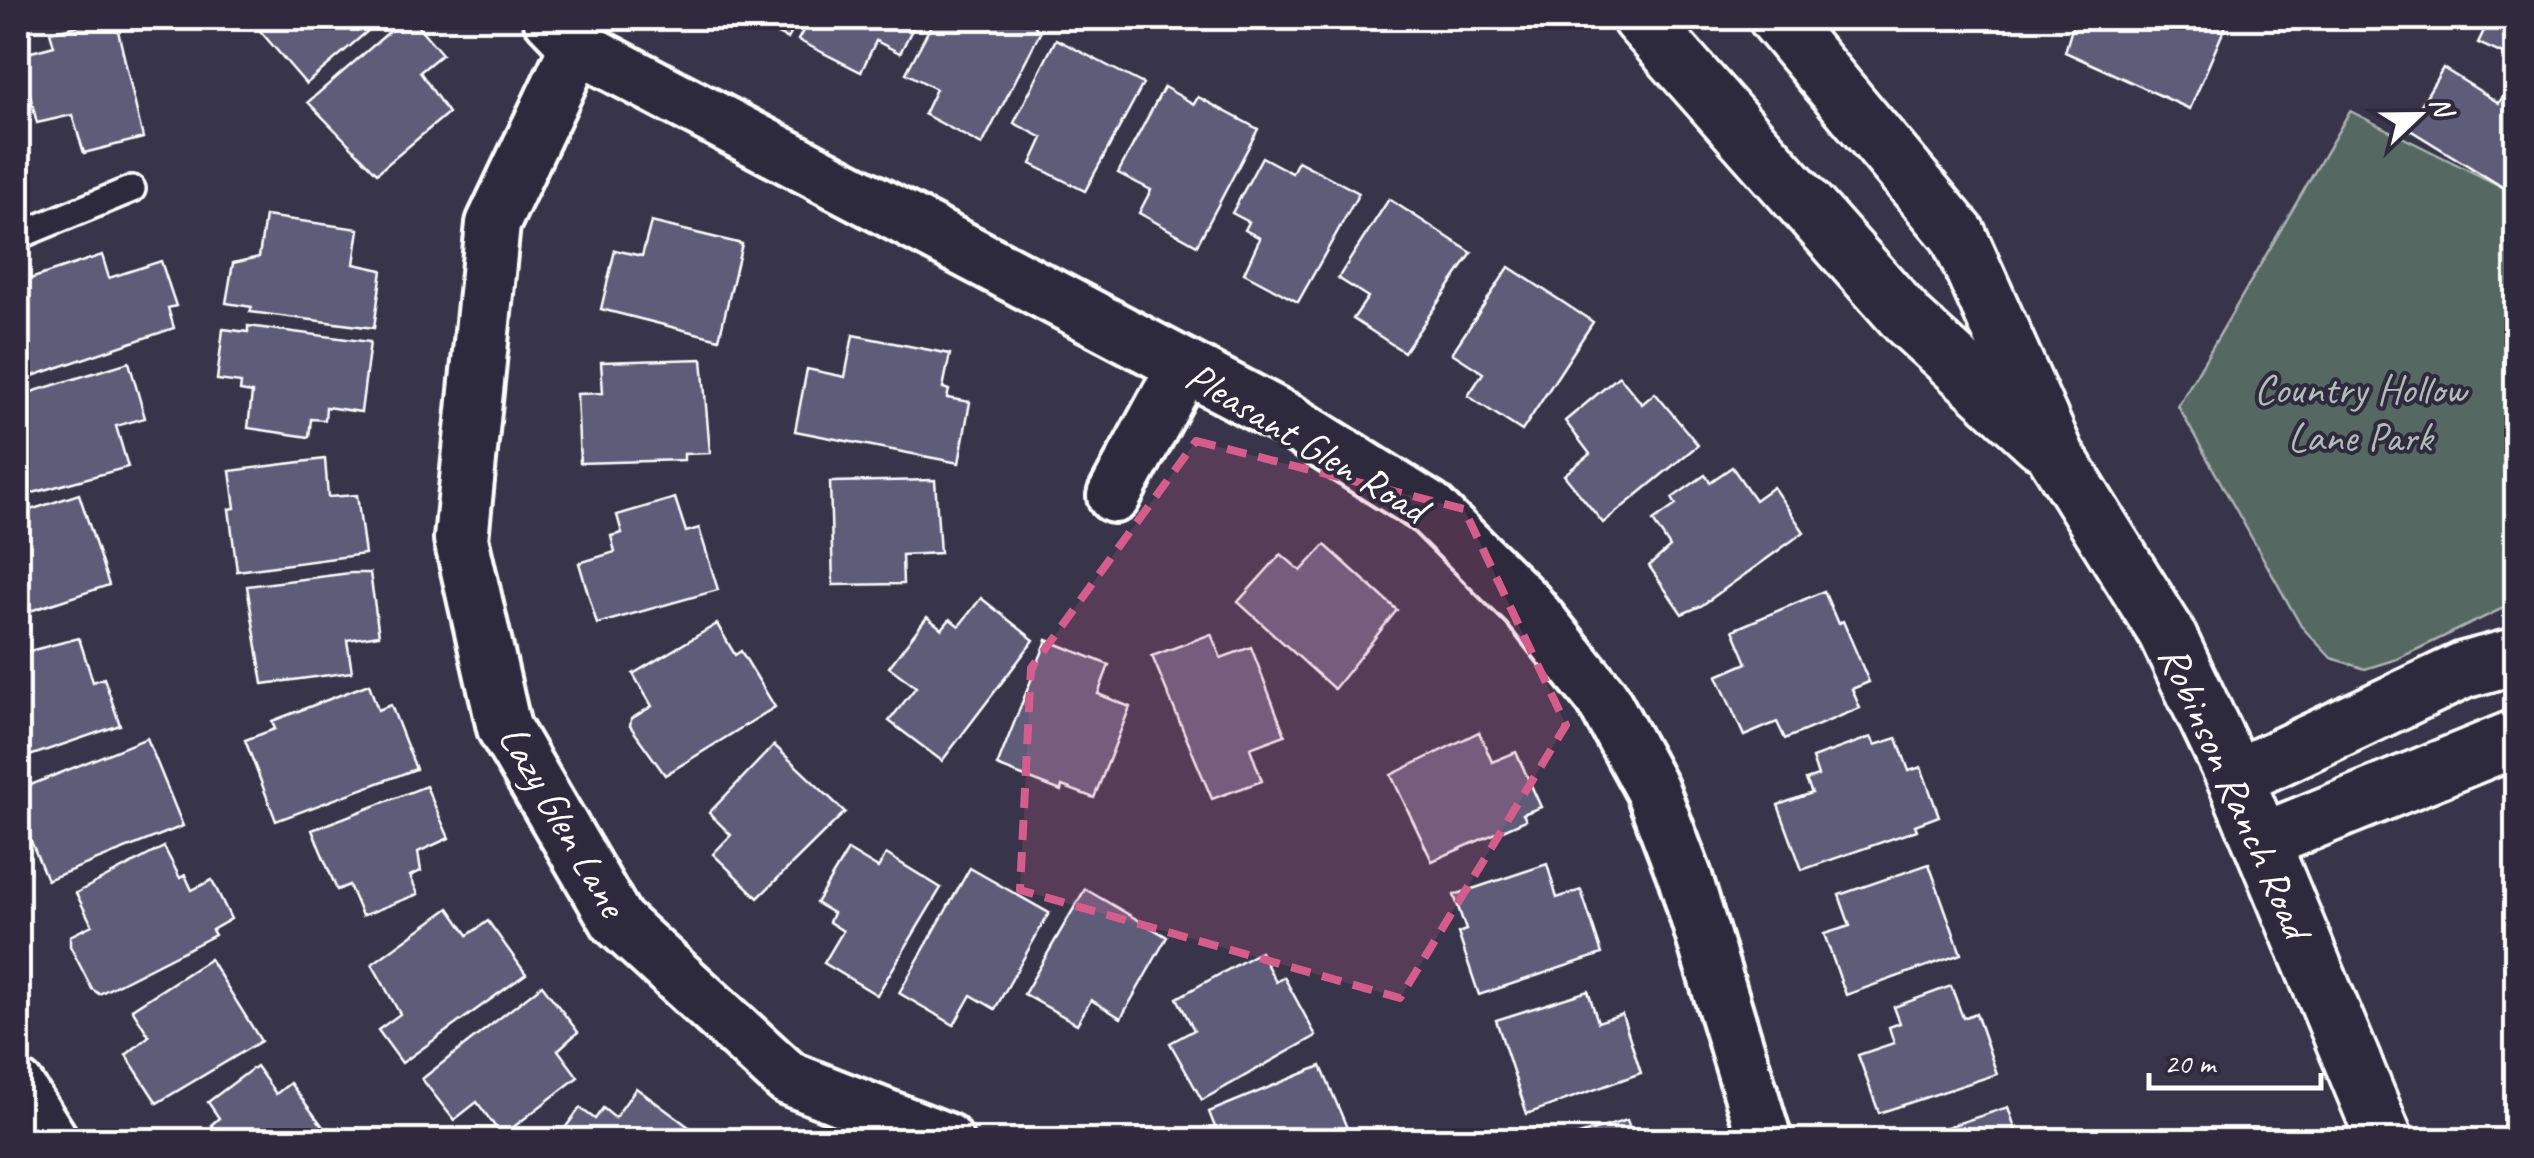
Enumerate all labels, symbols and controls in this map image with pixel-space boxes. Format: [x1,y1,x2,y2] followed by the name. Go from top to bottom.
[2369,65,2469,165] north arrow
[2422,91,2463,125] text: N
[1176,350,1442,538] street label: Pleasant Glen Road
[2254,363,2469,464] park label: Country Hollow Lane Park
[2146,637,2325,952] street label: Robinson Ranch Road
[487,716,640,929] street label: Lazy Glen Lane
[2149,1028,2322,1090] scale bar
[2164,1044,2217,1082] text: 20 m

